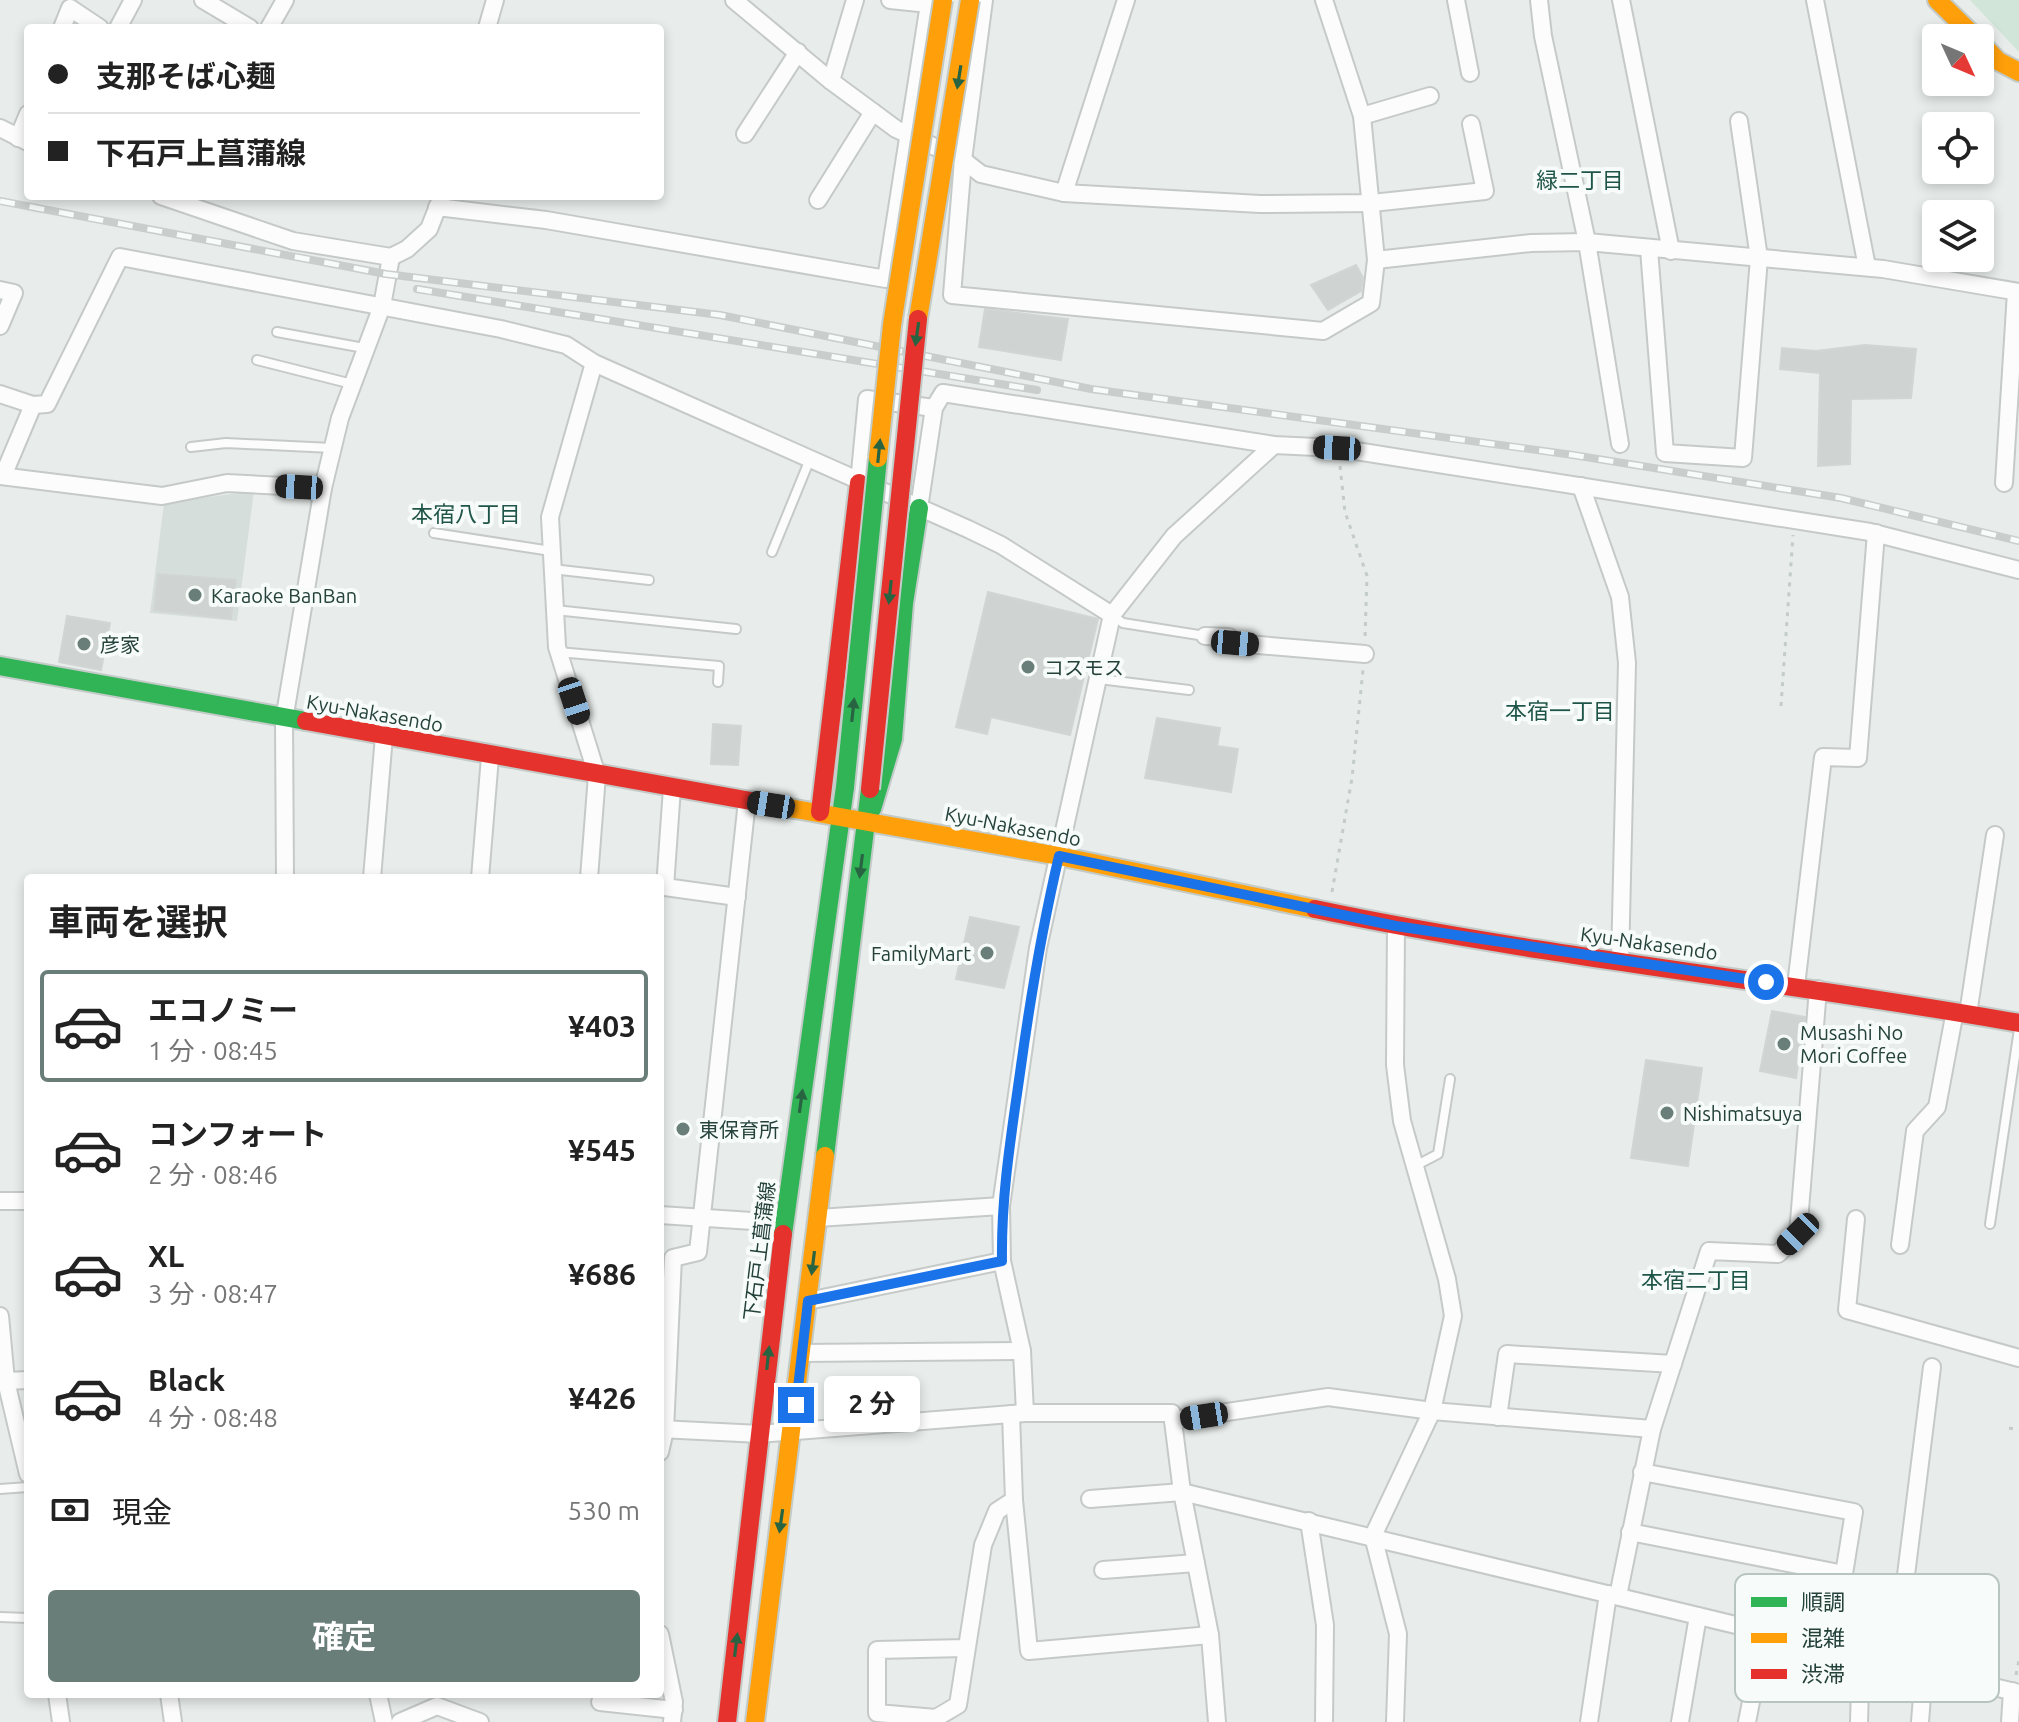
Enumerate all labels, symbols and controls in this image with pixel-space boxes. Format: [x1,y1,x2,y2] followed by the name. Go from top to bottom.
[1922,24,1994,96] north arrow
[1922,24,1994,272] map controls
[96,59,276,93] text: 支那そば心麺
[952,65,964,90] one-way arrow
[1922,112,1994,184] button: locate
[96,136,306,170] text: 下石戸上菖蒲線
[1536,167,1624,192] district label: 緑二丁目
[1922,200,1994,272] button: layers
[910,322,923,347] one-way arrow
[1312,435,1362,461] car
[873,438,886,463] one-way arrow
[274,474,324,500] car
[411,501,521,526] district label: 本宿八丁目
[883,580,896,605] one-way arrow
[211,584,357,607] place label: Karaoke BanBan
[186,586,204,604] marker: Karaoke BanBan
[1210,629,1260,657] car
[100,633,140,656] place label: 彦家
[75,635,93,653] marker: 彦家
[1044,656,1124,679] place label: コスモス
[1019,658,1037,676] marker: コスモス
[555,674,593,728] car
[305,690,445,736] street label: Kyu-Nakasendo
[846,697,859,722] one-way arrow
[1505,698,1615,723] district label: 本宿一丁目
[745,789,797,821] car
[943,802,1083,850] street label: Kyu-Nakasendo
[854,854,867,879] one-way arrow
[48,901,228,942] text: 車両を選択
[1579,922,1719,964] street label: Kyu-Nakasendo
[871,942,971,965] place label: FamilyMart
[978,944,996,962] marker: FamilyMart
[1748,964,1784,1000] route start
[52,990,124,1062] icon: car
[148,993,298,1027] text: エコノミー
[568,1009,636,1043] text: ¥403
[1800,1021,1907,1067] place label: Musashi No Mori Coffee
[1775,1035,1793,1053] marker: Musashi No Mori Coffee
[148,1036,278,1065] text: 1 分 · 08:45
[795,1088,808,1113] one-way arrow
[1683,1102,1802,1125] place label: Nishimatsuya
[1658,1104,1676,1122] marker: Nishimatsuya
[52,1114,124,1186] icon: car
[148,1117,327,1151] text: コンフォート
[699,1118,779,1141] place label: 東保育所
[674,1120,692,1138] marker: 東保育所
[568,1133,636,1167] text: ¥545
[148,1160,278,1189] text: 2 分 · 08:46
[739,1180,779,1322] street label: 下石戸上菖蒲線
[1773,1209,1823,1259] car
[52,1238,124,1310] icon: car
[148,1239,184,1273] text: XL
[806,1251,819,1276] one-way arrow
[568,1257,636,1291] text: ¥686
[1641,1267,1751,1292] district label: 本宿二丁目
[148,1279,278,1308] text: 3 分 · 08:47
[761,1345,774,1370] one-way arrow
[52,1362,124,1434] icon: car
[148,1363,225,1397] text: Black
[824,1377,920,1433] callout: 2 分
[568,1381,636,1415] text: ¥426
[778,1387,814,1423] route end
[849,1389,895,1418] text: 2 分
[1178,1400,1230,1432] car
[148,1403,278,1432] text: 4 分 · 08:48
[48,1488,92,1532] icon: cash
[112,1495,172,1529] text: 現金
[568,1496,640,1525] text: 530 m
[774,1509,787,1534] one-way arrow
[1735,1574,1999,1702] legend
[1801,1589,1845,1614] text: 順調
[48,1590,640,1682] button: 確定
[1801,1625,1845,1650] text: 混雑
[729,1632,742,1657] one-way arrow
[1801,1661,1845,1686] text: 渋滞

